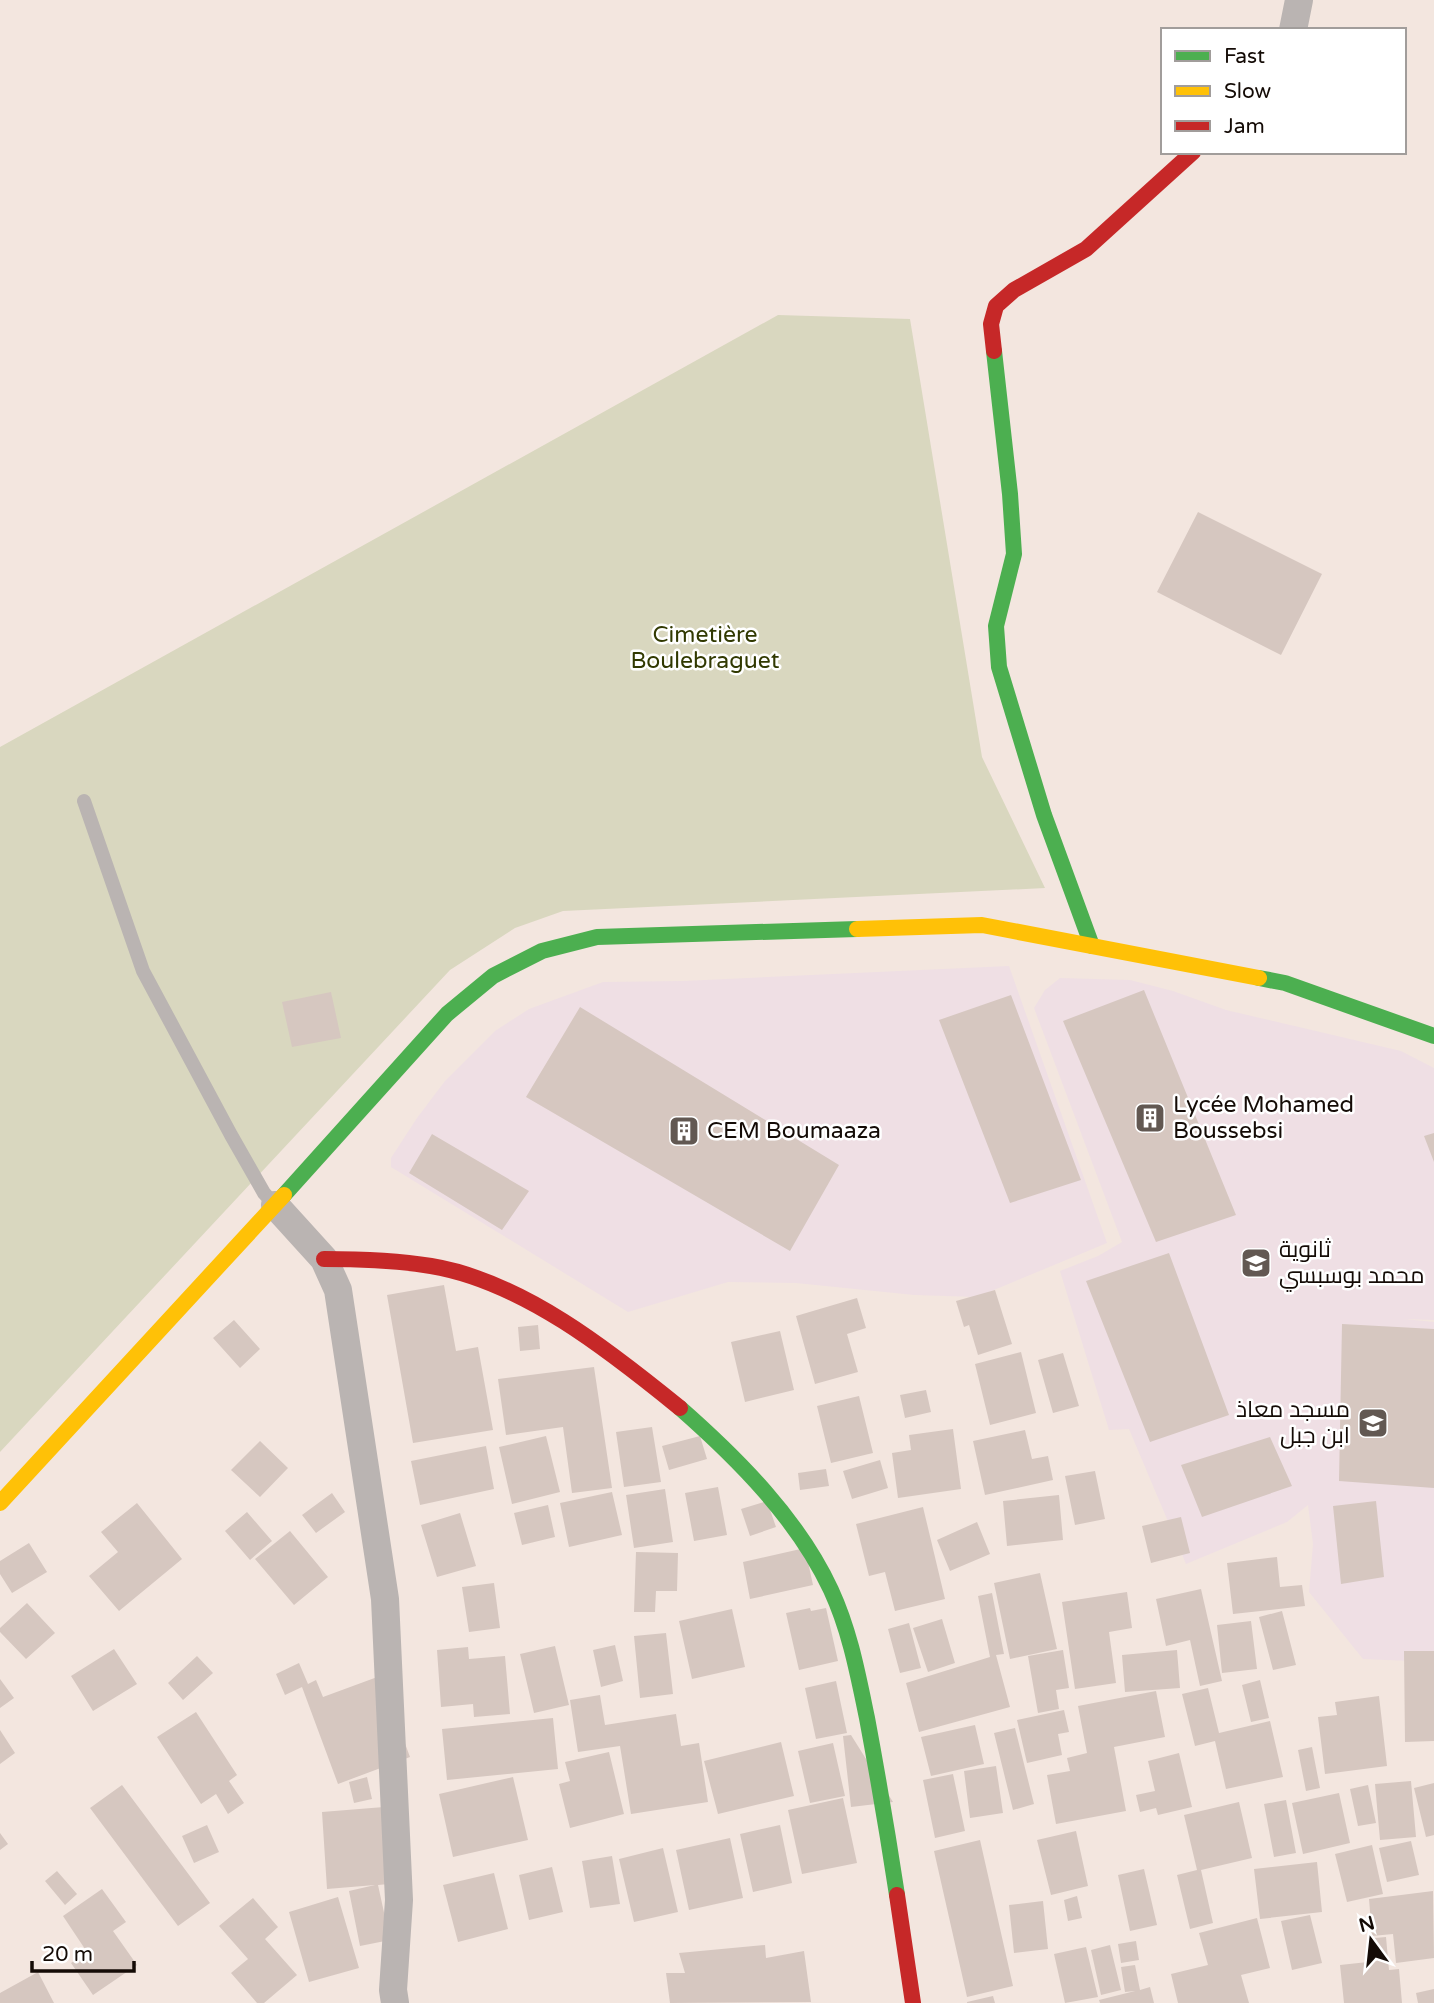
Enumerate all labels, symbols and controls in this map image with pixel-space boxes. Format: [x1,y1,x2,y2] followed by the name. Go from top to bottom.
[1161,28,1406,154] legend
[1224,44,1265,69] text: Fast
[1224,79,1272,104] text: Slow
[1224,114,1265,139] text: Jam
[630,621,780,675] park label: Cimetière Boulebraguet
[1173,1091,1354,1145] place label: Lycée Mohamed Boussebsi
[1133,1101,1167,1135] building icon: Lycée Mohamed Boussebsi
[667,1114,701,1148] building icon: CEM Boumaaza
[707,1117,881,1145] place label: CEM Boumaaza
[1279,1236,1425,1292] place label: ثانوية محمد بوسبسي
[1239,1246,1273,1280] school or university icon: ثانوية محمد بوسبسي
[1236,1396,1350,1450] place label: مسجد معاذ ابن جبل
[1356,1406,1390,1440] school or university icon: مسجد معاذ ابن جبل
[1336,1905,1406,1975] north arrow
[1357,1912,1377,1937] text: N
[32,1930,133,1974] scale bar
[42,1942,93,1967] text: 20 m

